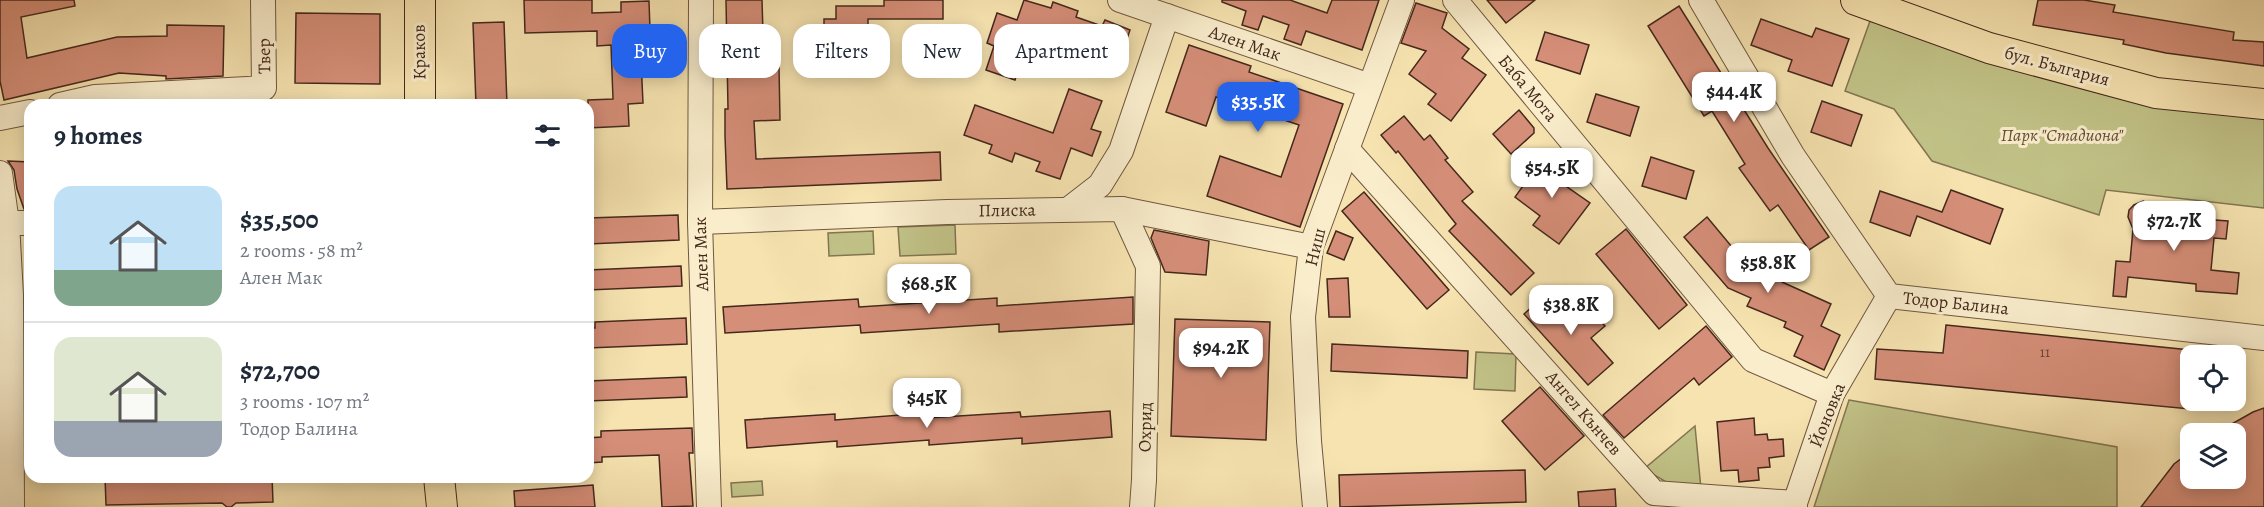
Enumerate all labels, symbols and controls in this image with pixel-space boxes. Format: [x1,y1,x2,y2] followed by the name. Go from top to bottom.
[1205,19,1284,66] street label: Ален Мак
[407,24,431,80] street label: Краков
[612,24,687,78] chip: Buy
[699,24,781,78] chip: Rent
[793,24,890,78] chip: Filters
[902,24,982,78] chip: New
[994,24,1129,78] chip: Apartment
[252,38,276,74] street label: Твер
[2002,40,2112,92] street label: бул. България
[1493,49,1564,127] street label: Баба Мота
[1685,72,1783,123] pin: $44.4K
[1706,78,1762,105] text: $44.4K
[1209,82,1307,133] pin: $35.5K
[1231,88,1285,115] text: $35.5K
[54,118,143,153] text: 9 homes
[531,119,564,152] icon: filters
[2001,123,2124,147] park label: Парк "Стадиона"
[1503,148,1601,199] pin: $54.5K
[1525,154,1579,181] text: $54.5K
[978,197,1037,222] street label: Плиска
[2125,201,2223,252] pin: $72.7K
[240,202,319,237] text: $35,500
[2147,207,2201,234] text: $72.7K
[102,210,174,282] icon: home
[688,216,714,293] street label: Ален Мак
[1299,225,1331,269] street label: Ниш
[240,237,363,264] text: 2 rooms · 58 m²
[1719,243,1817,294] pin: $58.8K
[1740,249,1796,276] text: $58.8K
[240,264,323,291] text: Ален Мак
[880,264,978,315] pin: $68.5K
[901,270,957,297] text: $68.5K
[1522,285,1620,336] pin: $38.8K
[1902,286,2011,321] street label: Тодор Балина
[1543,291,1599,318] text: $38.8K
[1172,328,1270,379] pin: $94.2K
[1193,334,1249,361] text: $94.2K
[2040,342,2050,362] house number: 11
[2180,345,2246,489] map controls
[2180,345,2246,411] button: locate
[240,353,320,388] text: $72,700
[102,361,174,433] icon: home
[1540,365,1628,461] street label: Ангел Кънчев
[891,378,963,429] pin: $45K
[1803,378,1851,451] street label: Йоновка
[907,384,947,411] text: $45K
[240,388,369,415] text: 3 rooms · 107 m²
[1133,402,1157,452] street label: Охрид
[240,415,358,442] text: Тодор Балина
[2180,423,2246,489] button: layers

